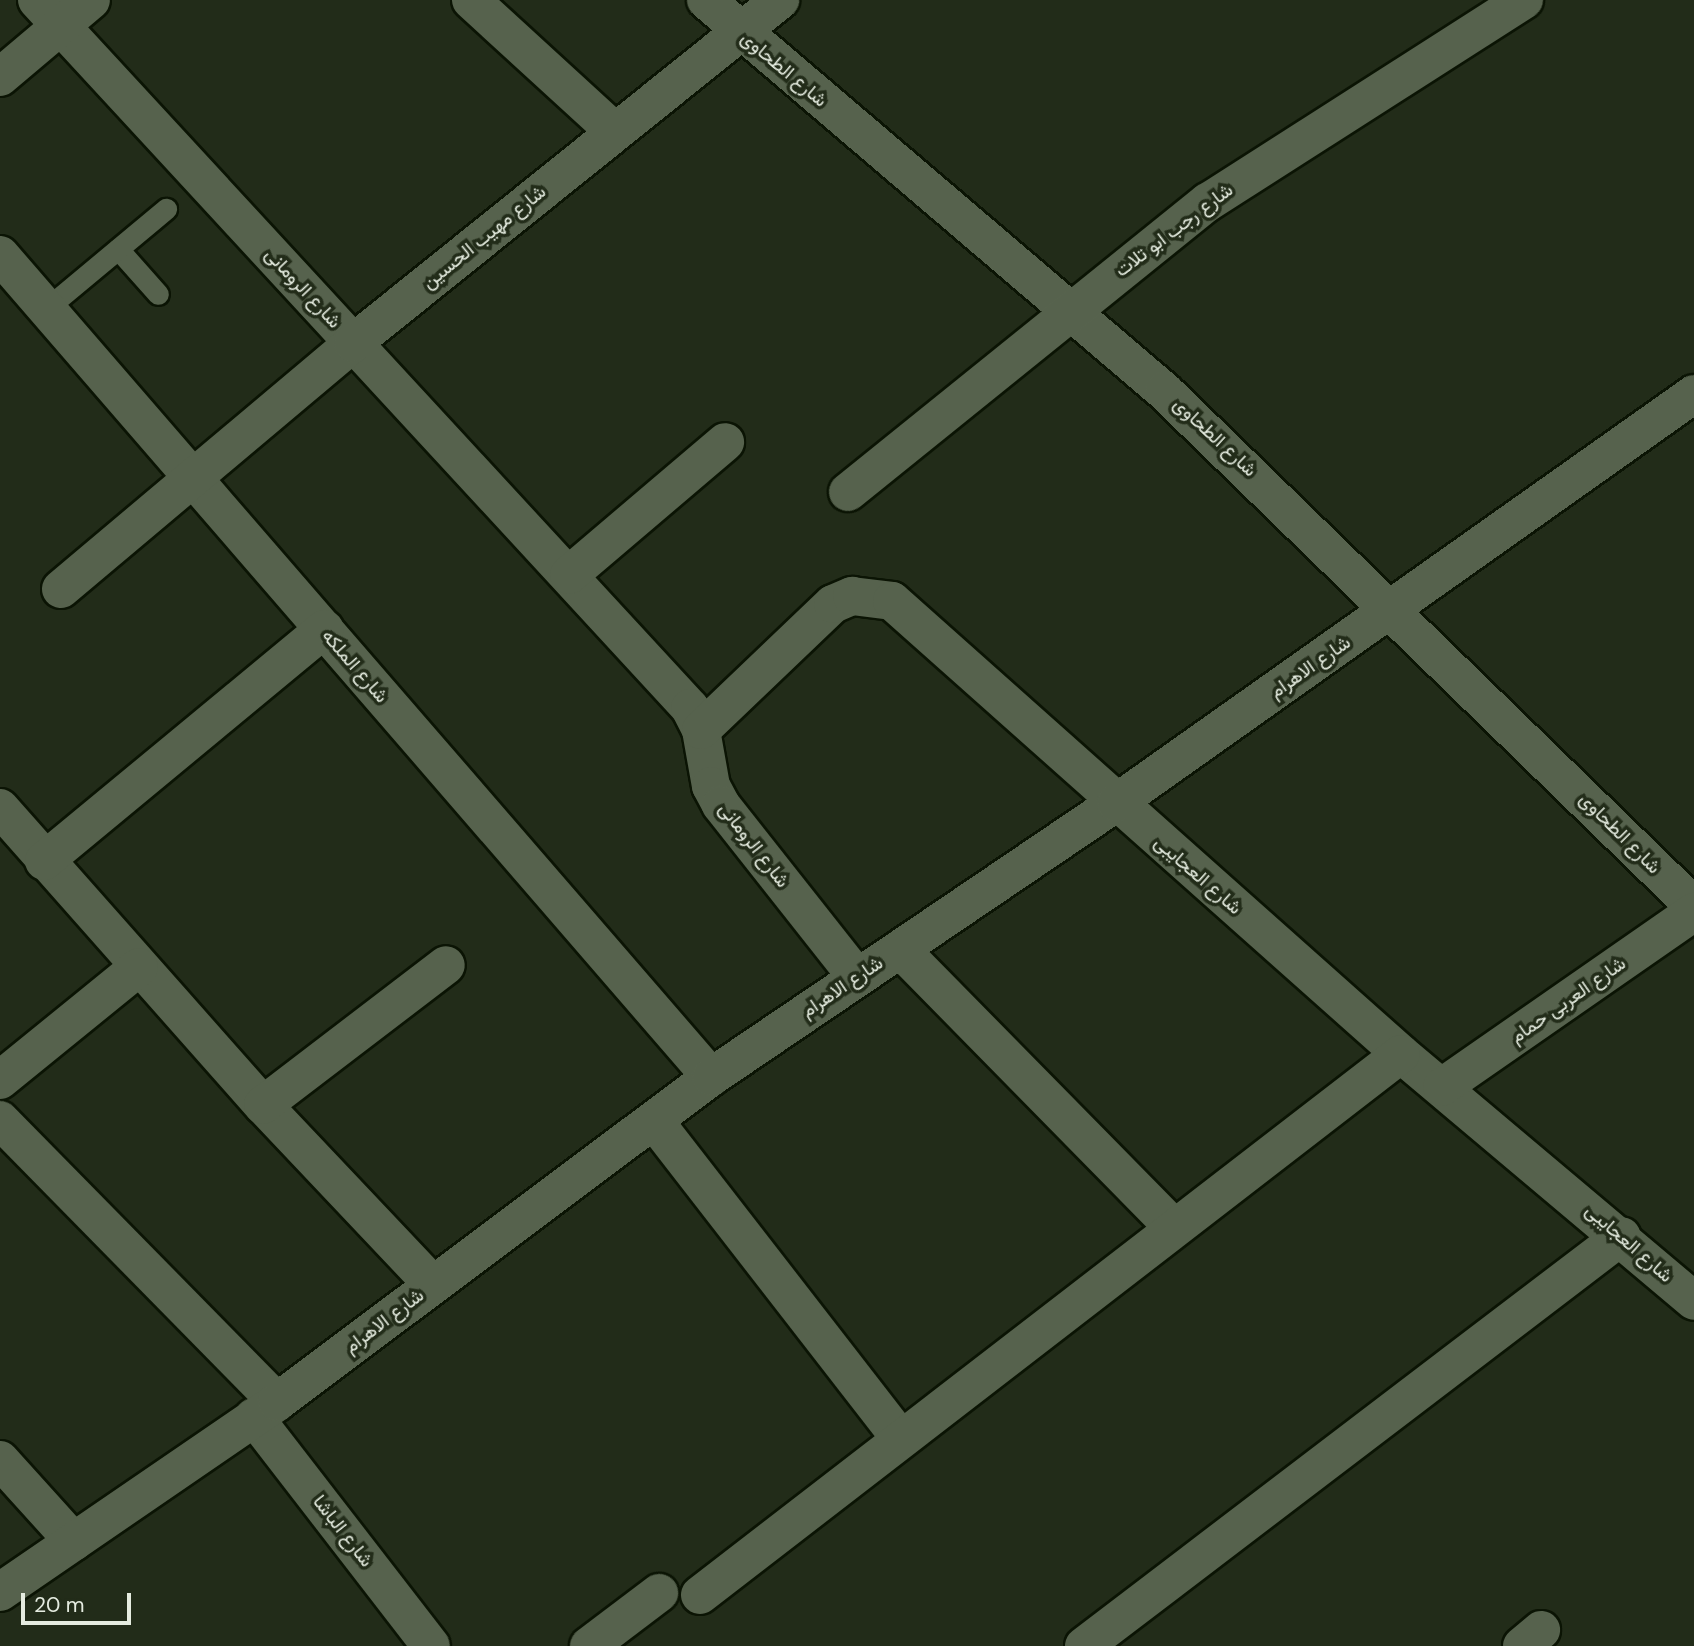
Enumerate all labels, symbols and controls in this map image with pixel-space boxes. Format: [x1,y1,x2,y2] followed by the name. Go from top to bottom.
[736,26,832,112] street label: شارع الطحاوى
[1111,178,1237,282] street label: شارع رجب ابو تلات
[418,180,550,294] street label: شارع مهيب الحسين
[260,243,346,333] street label: شارع الرومانى
[1169,393,1261,481] street label: شارع الطحاوى
[317,625,393,707] street label: شارع الملكه
[1265,631,1355,703] street label: شارع الاهرام
[1575,788,1665,878] street label: شارع الطحاوى
[714,798,794,892] street label: شارع الرومانى
[1150,831,1246,919] street label: شارع العجايبى
[797,951,887,1023] street label: شارع الاهرام
[1506,952,1630,1048] street label: شارع العربى حمام
[1581,1199,1677,1287] street label: شارع العجايبى
[340,1284,428,1358] street label: شارع الاهرام
[308,1491,378,1571] street label: شارع الباشا
[24,1580,135,1624] scale bar
[34,1591,85,1619] text: 20 m

